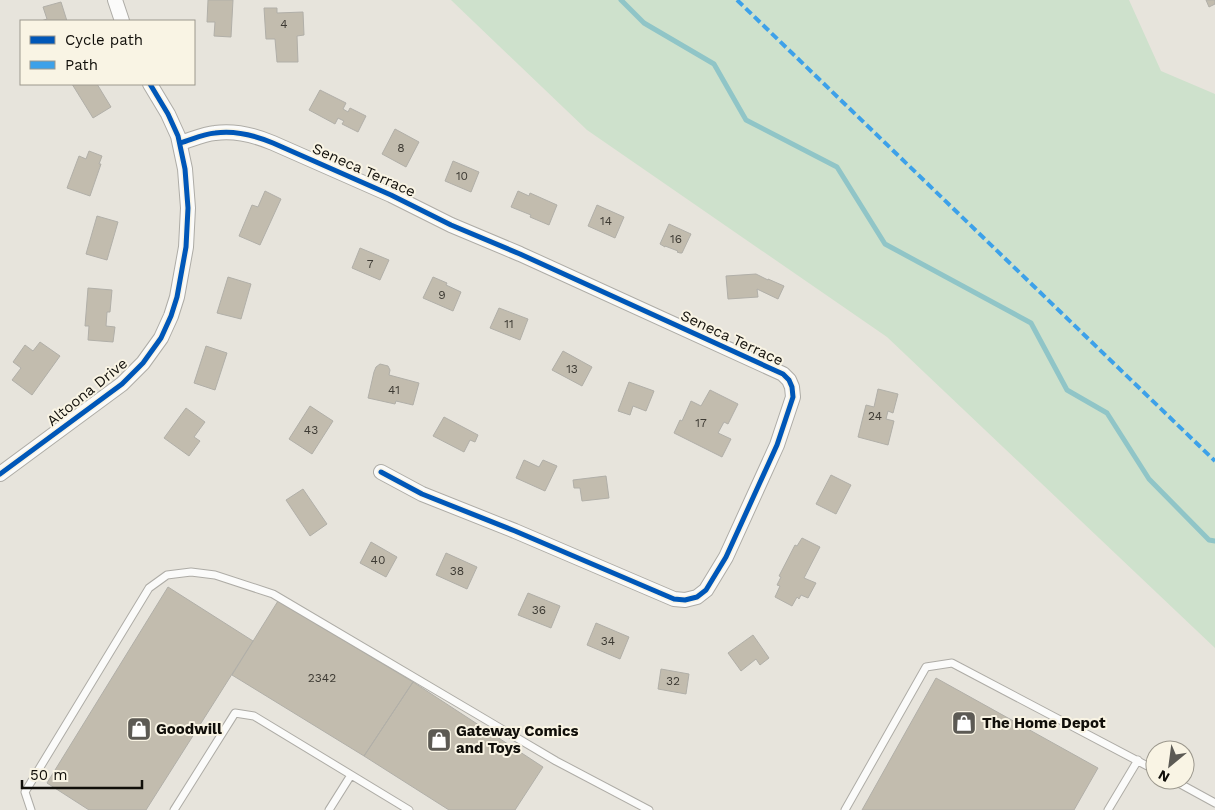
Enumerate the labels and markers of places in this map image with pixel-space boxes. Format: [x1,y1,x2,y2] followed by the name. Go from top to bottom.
[951,710,977,736] shop icon: The Home Depot
[982,714,1106,732] place label: The Home Depot
[126,716,152,742] shop icon: Goodwill
[156,720,222,738] place label: Goodwill
[456,722,578,757] place label: Gateway Comics and Toys
[426,727,452,753] shop icon: Gateway Comics and Toys

